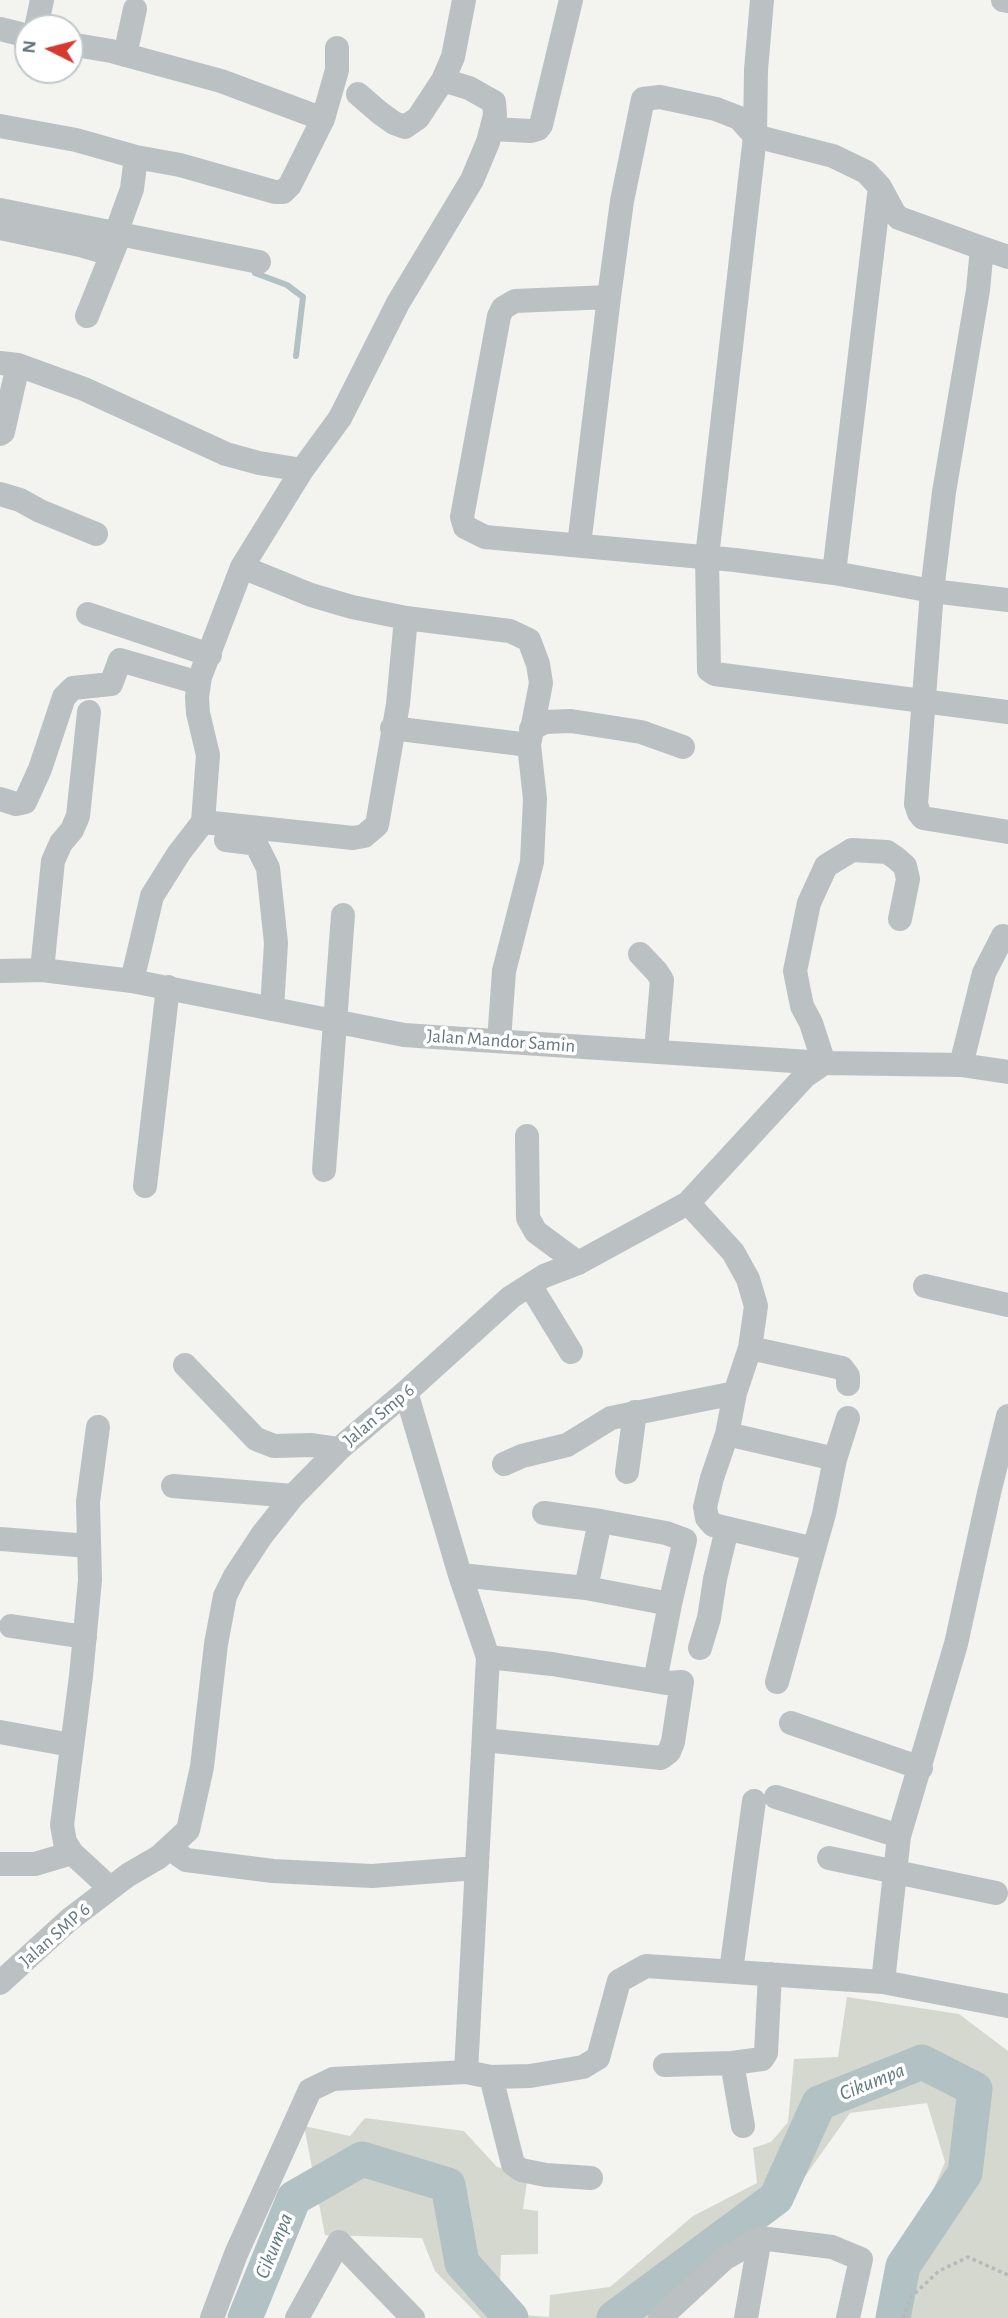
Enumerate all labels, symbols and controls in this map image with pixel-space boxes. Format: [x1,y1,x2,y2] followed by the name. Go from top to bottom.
[14,14,84,84] north arrow
[19,39,40,55] text: N
[426,1024,576,1058] street label: Jalan Mandor Samin
[339,1379,419,1451] street label: Jalan Smp 6
[15,1898,95,1972] street label: Jalan SMP 6
[836,2058,908,2106] water label: Cikumpa
[250,2210,298,2282] water label: Cikumpa

